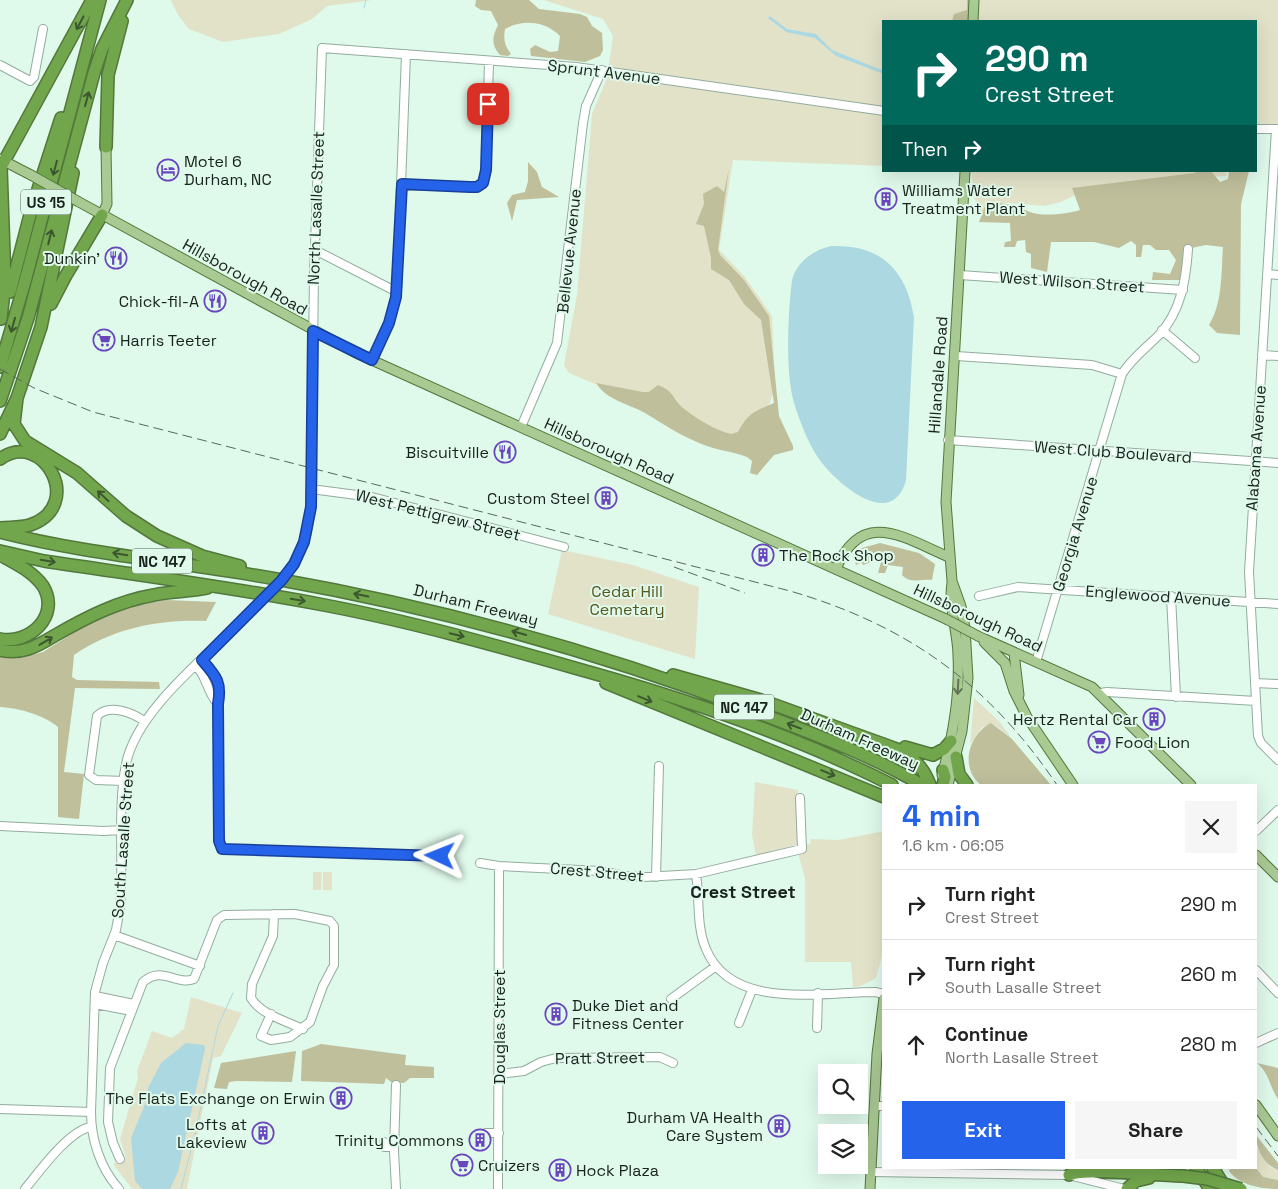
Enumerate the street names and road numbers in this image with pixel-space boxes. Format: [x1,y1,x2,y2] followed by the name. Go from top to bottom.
[546,55,662,89] street label: Sprunt Avenue
[303,131,329,285] street label: North Lasalle Street
[552,188,586,314] street label: Bellevue Avenue
[21,190,71,214] road number: US 15
[179,234,311,320] street label: Hillsborough Road
[999,266,1145,298] street label: West Wilson Street
[923,316,953,434] street label: Hillandale Road
[1241,384,1271,512] street label: Alabama Avenue
[541,413,677,489] street label: Hillsborough Road
[1033,436,1193,468] street label: West Club Boulevard
[1047,474,1103,594] street label: Georgia Avenue
[353,484,523,546] street label: West Pettigrew Street
[132,548,192,574] road number: NC 147
[411,579,541,631] street label: Durham Freeway
[910,579,1046,657] street label: Hillsborough Road
[1085,580,1231,612] street label: Englewood Avenue
[714,694,774,720] road number: NC 147
[797,703,923,775] street label: Durham Freeway
[107,761,139,919] street label: South Lasalle Street
[549,857,645,887] street label: Crest Street
[489,969,510,1085] street label: Douglas Street
[555,1047,645,1069] street label: Pratt Street

